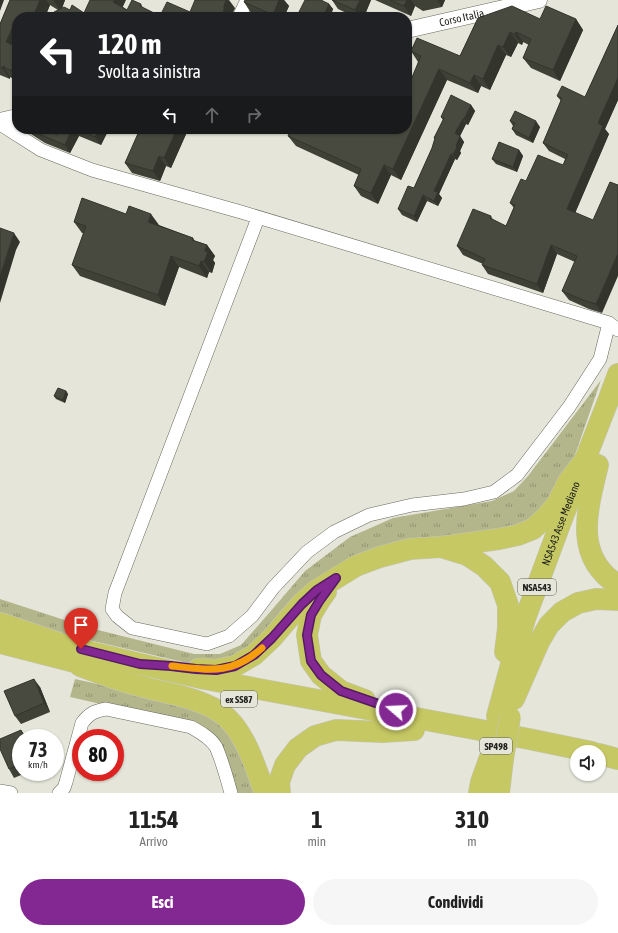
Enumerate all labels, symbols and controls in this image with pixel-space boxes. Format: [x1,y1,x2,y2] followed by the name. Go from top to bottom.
[438,7,485,28] street label: Corso Italia
[32,28,84,80] icon: left
[98,28,161,60] text: 120 m
[98,61,201,82] text: Svolta a sinistra
[159,104,181,126] icon: left
[201,104,223,126] icon: ahead
[243,104,265,126] icon: right
[539,480,582,567] street label: NSA543 Asse Mediano
[518,579,556,595] road number: NSA543
[64,608,98,649] pin
[70,614,92,636] icon: arrive
[375,689,417,731] position arrow
[221,691,257,707] road number: ex SS87
[72,729,124,781] speed limit sign: 80
[29,738,47,761] text: 73
[480,738,512,754] road number: SP498
[570,745,606,781] map controls
[570,745,606,781] button: sound
[28,759,48,770] text: km/h
[129,806,178,833] text: 11:54
[311,806,322,833] text: 1
[455,806,489,833] text: 310
[140,834,168,849] text: Arrivo
[307,834,326,849] text: min
[467,834,477,849] text: m
[20,879,305,925] button: Esci
[313,879,598,925] button: Condividi

